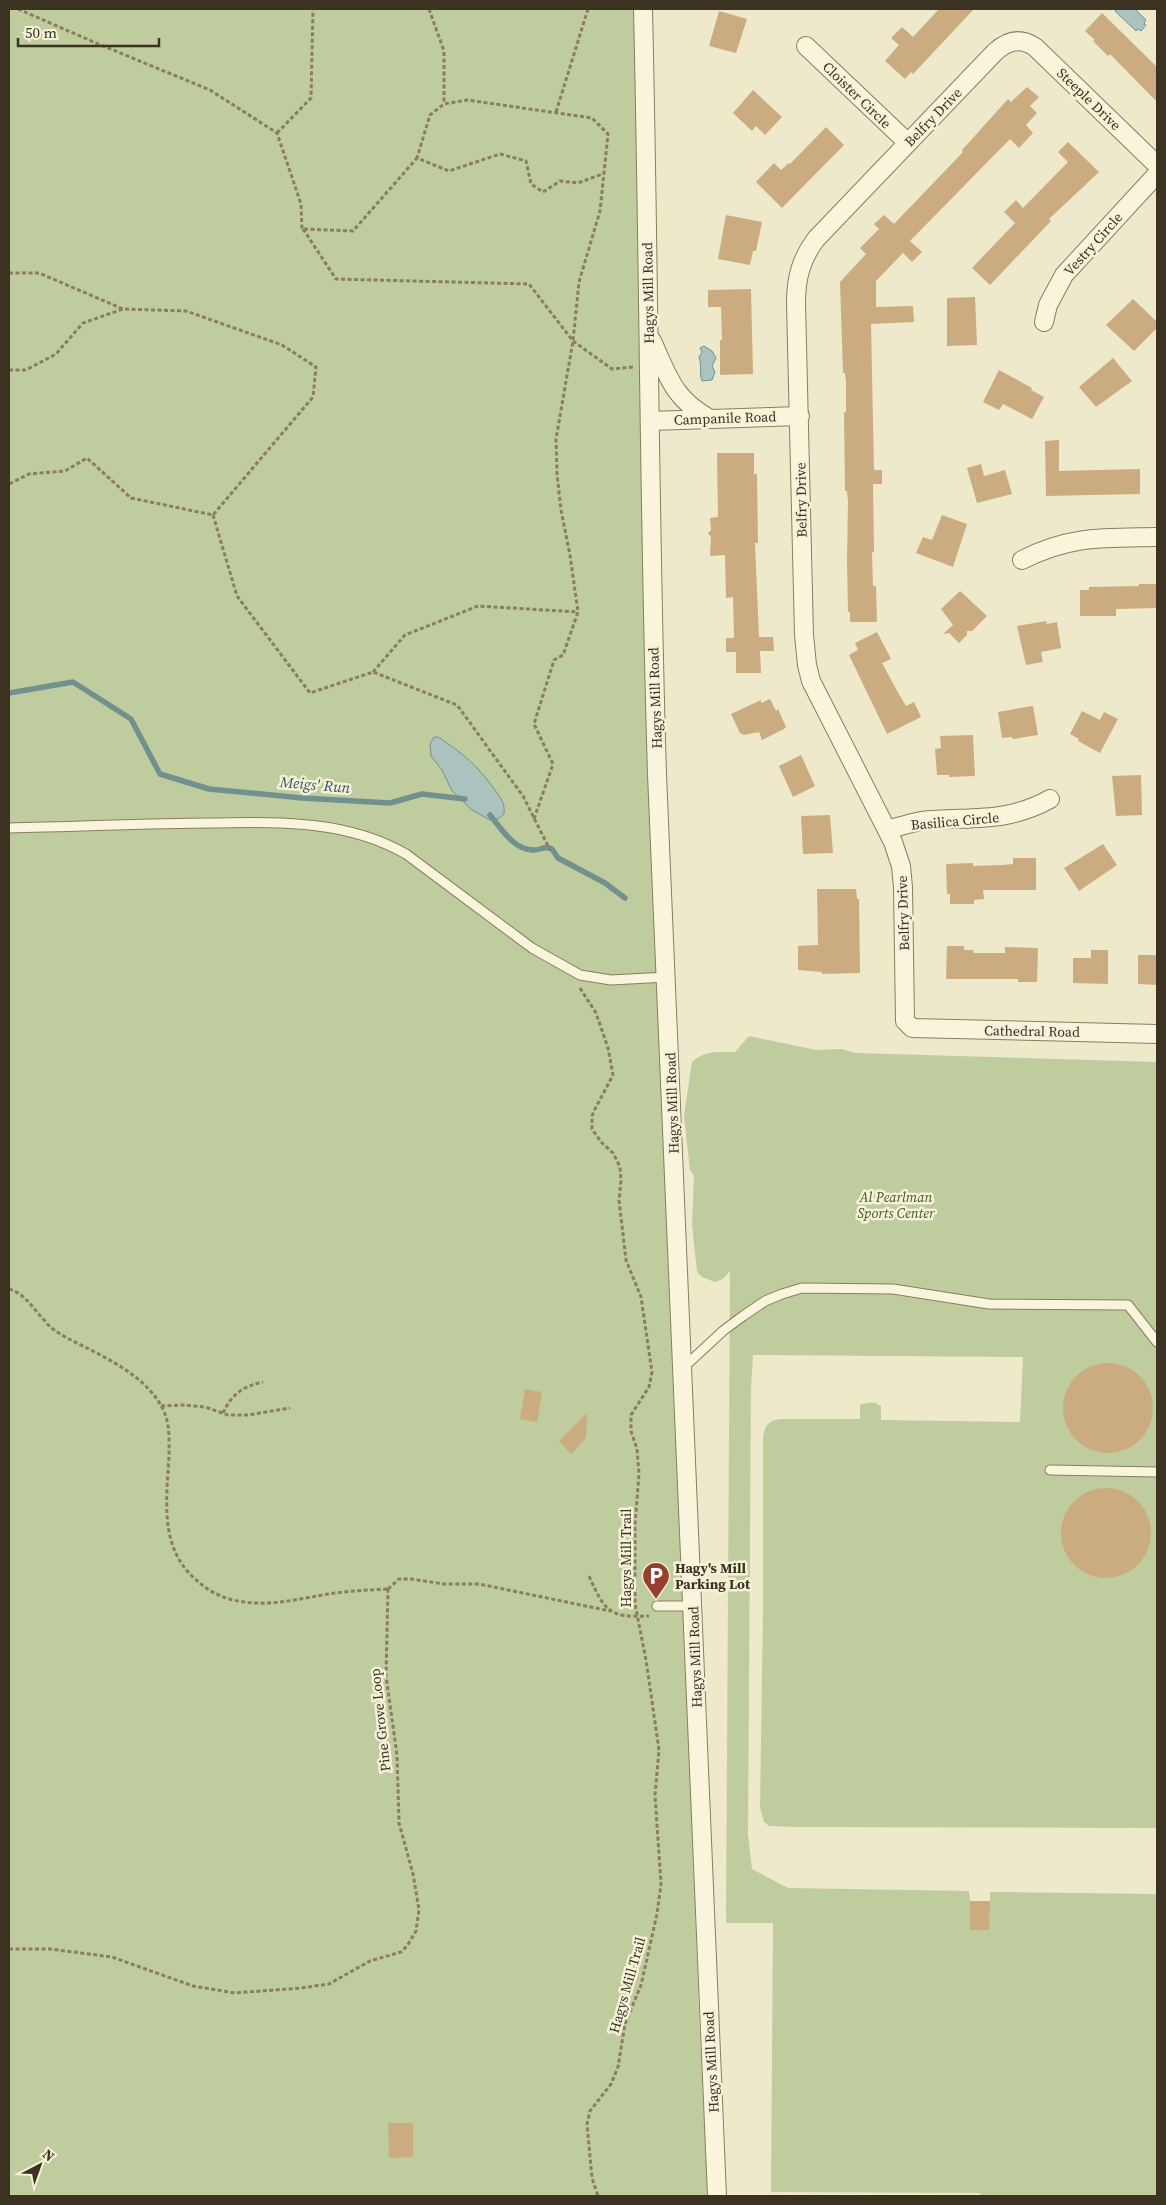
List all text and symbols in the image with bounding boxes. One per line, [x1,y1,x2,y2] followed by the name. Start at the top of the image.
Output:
[18,15,159,47] scale bar
[25,22,57,43] text: 50 m
[818,57,896,133] street label: Cloister Circle
[1053,63,1125,135] street label: Steeple Drive
[900,83,966,151] street label: Belfry Drive
[1059,208,1127,280] street label: Vestry Circle
[637,242,659,344] street label: Hagys Mill Road
[673,406,777,430] street label: Campanile Road
[790,462,812,538] street label: Belfry Drive
[643,647,667,749] street label: Hagys Mill Road
[278,771,352,798] water label: Meigs' Run
[910,807,1000,835] street label: Basilica Circle
[892,875,914,951] street label: Belfry Drive
[984,1020,1080,1042] street label: Cathedral Road
[660,1052,684,1154] street label: Hagys Mill Road
[857,1187,935,1223] park label: Al Pearlman Sports Center
[616,1509,636,1607] street label: Hagys Mill Trail
[675,1558,751,1594] place label: Hagy's Mill Parking Lot
[641,1561,671,1600] parking icon: Hagy's Mill Parking Lot
[683,1606,707,1708] street label: Hagys Mill Road
[365,1668,395,1772] street label: Pine Grove Loop
[604,1935,650,2035] street label: Hagys Mill Trail
[698,2011,724,2113] street label: Hagys Mill Road
[15,2140,65,2190] north arrow
[38,2144,59,2166] text: N

